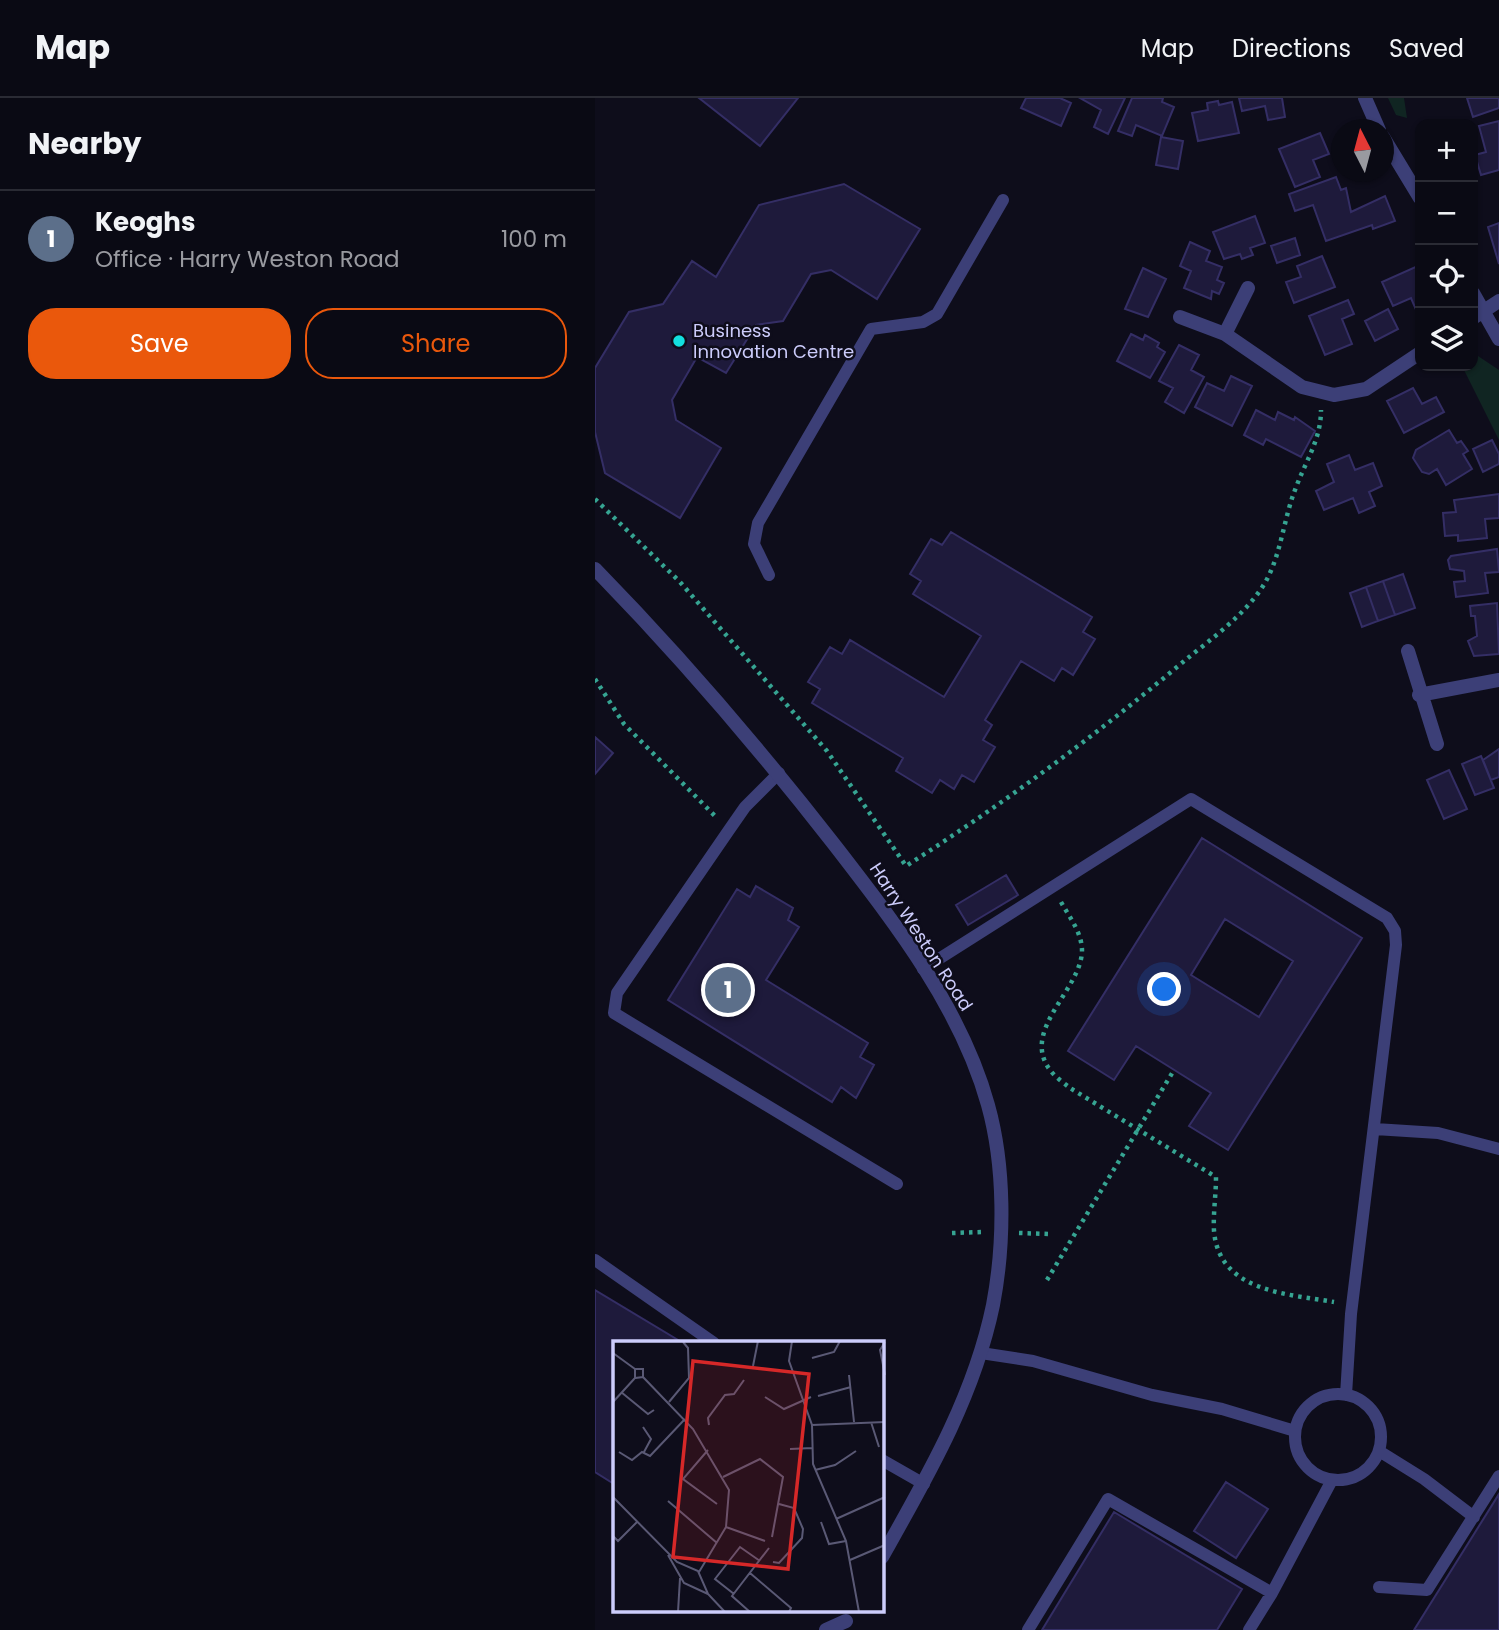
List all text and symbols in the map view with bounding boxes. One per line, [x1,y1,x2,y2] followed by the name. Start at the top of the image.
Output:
[35,24,110,71] text: Map
[1141,32,1194,65] text: Map
[1232,32,1351,65] text: Directions
[1389,32,1464,65] text: Saved
[1331,119,1394,182] north arrow
[1415,119,1478,371] map controls
[1415,119,1478,182] button: +
[28,122,142,165] text: Nearby
[1415,182,1478,245] button: −
[95,204,195,240] text: Keoghs
[47,223,55,255] text: 1
[501,223,567,255] text: 100 m
[95,243,399,275] text: Office · Harry Weston Road
[1415,245,1478,308] button: locate
[28,308,291,379] button: Save
[305,308,567,379] button: Share
[1415,308,1478,371] button: layers
[693,318,854,364] place label: Business Innovation Centre
[671,333,687,349] marker: Business Innovation Centre
[864,858,979,1016] street label: Harry Weston Road
[705,964,751,1016] pin: 1
[1147,972,1181,1006] your location
[613,1341,884,1612] inset map

